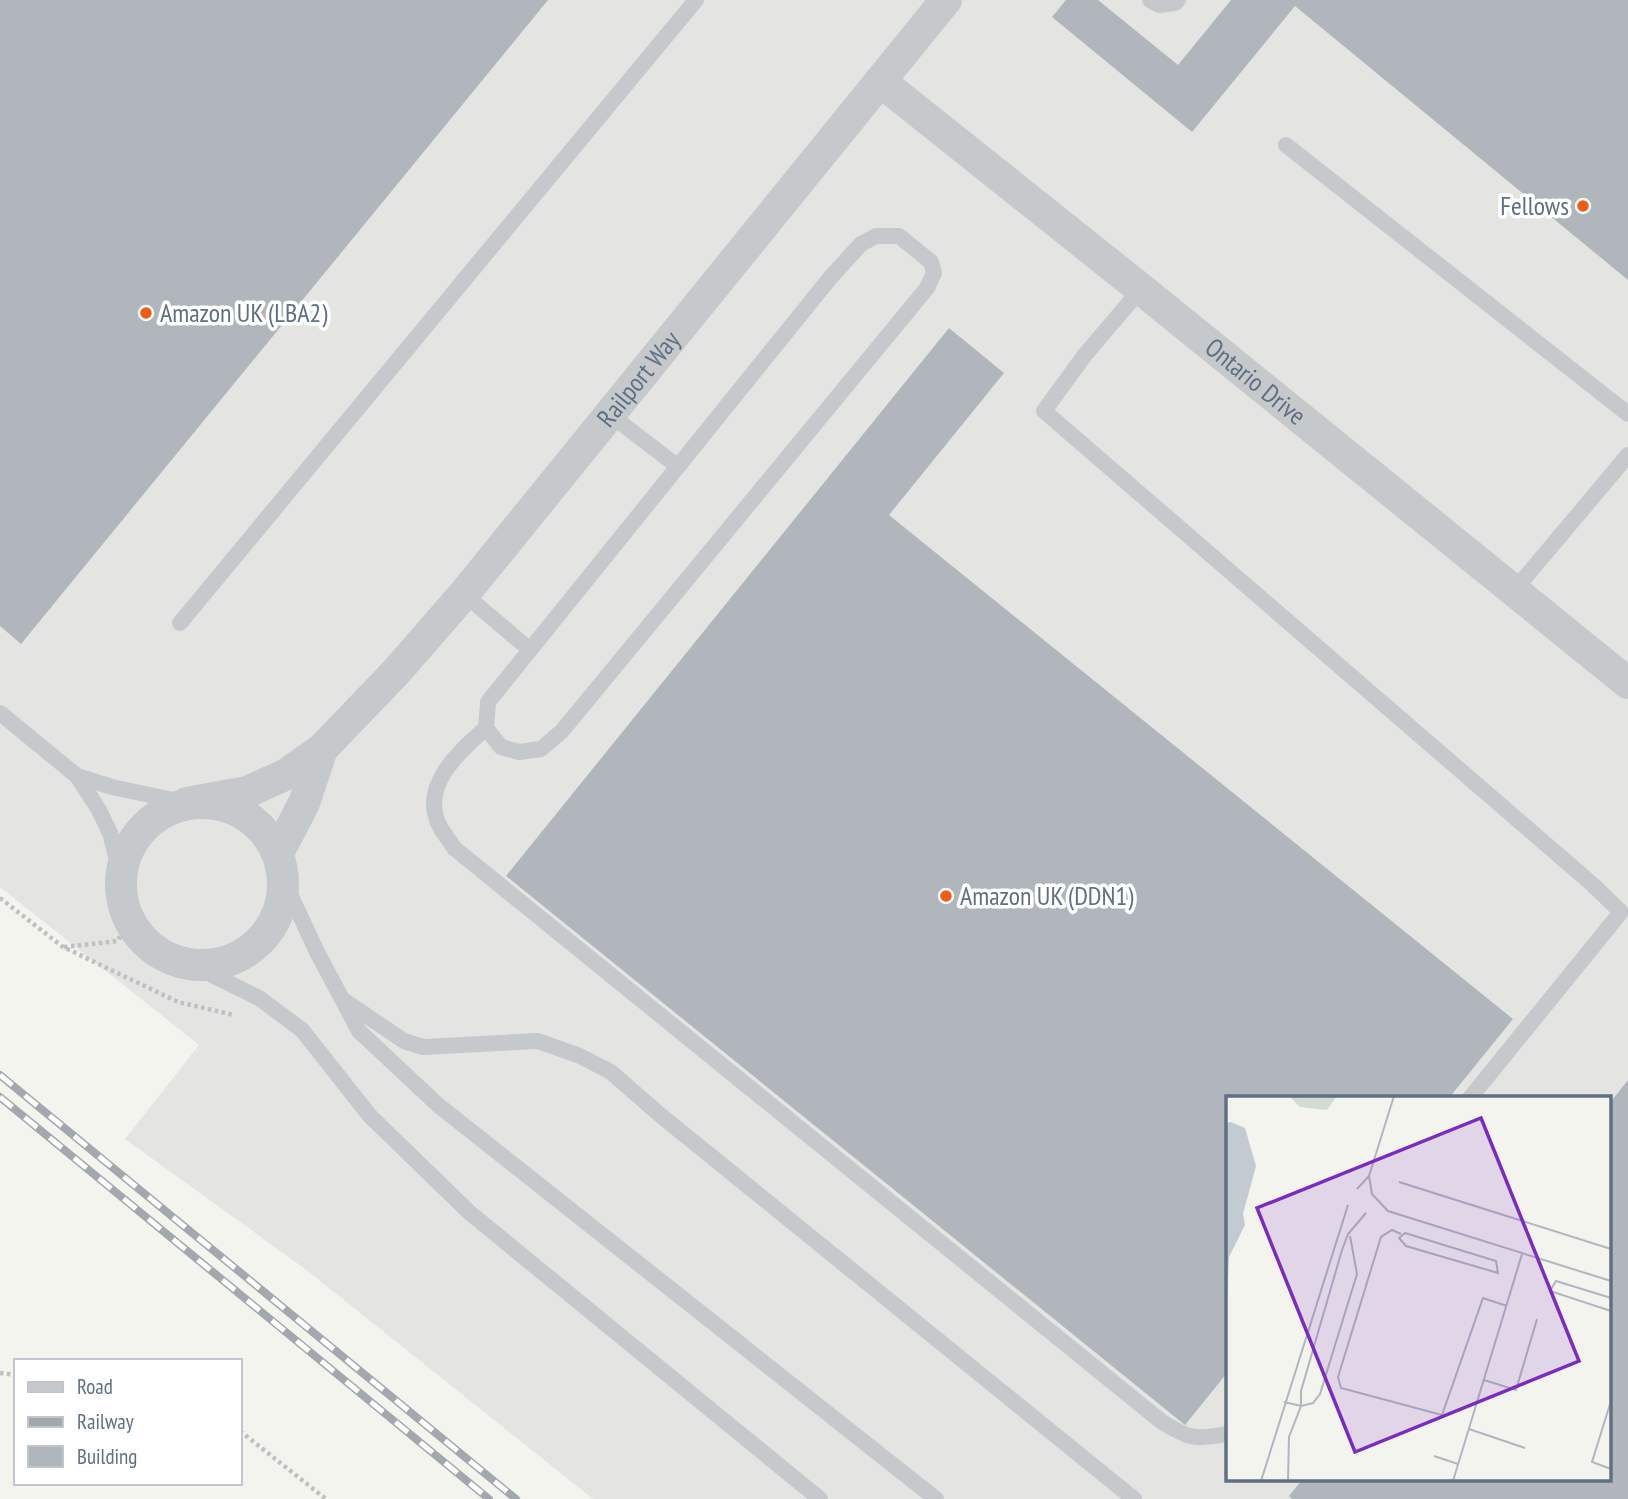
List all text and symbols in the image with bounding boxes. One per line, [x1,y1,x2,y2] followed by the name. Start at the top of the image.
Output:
[1500,189,1569,222] place label: Fellows
[1575,198,1591,214] marker: Fellows
[160,296,327,329] place label: Amazon UK (LBA2)
[138,305,154,321] marker: Amazon UK (LBA2)
[589,324,687,433] street label: Railport Way
[1199,331,1313,432] street label: Ontario Drive
[960,879,1133,912] place label: Amazon UK (DDN1)
[938,888,954,904] marker: Amazon UK (DDN1)
[1226,1096,1610,1482] inset map
[14,1359,242,1485] legend
[77,1373,113,1400] text: Road
[77,1408,134,1435] text: Railway
[77,1443,137,1470] text: Building

